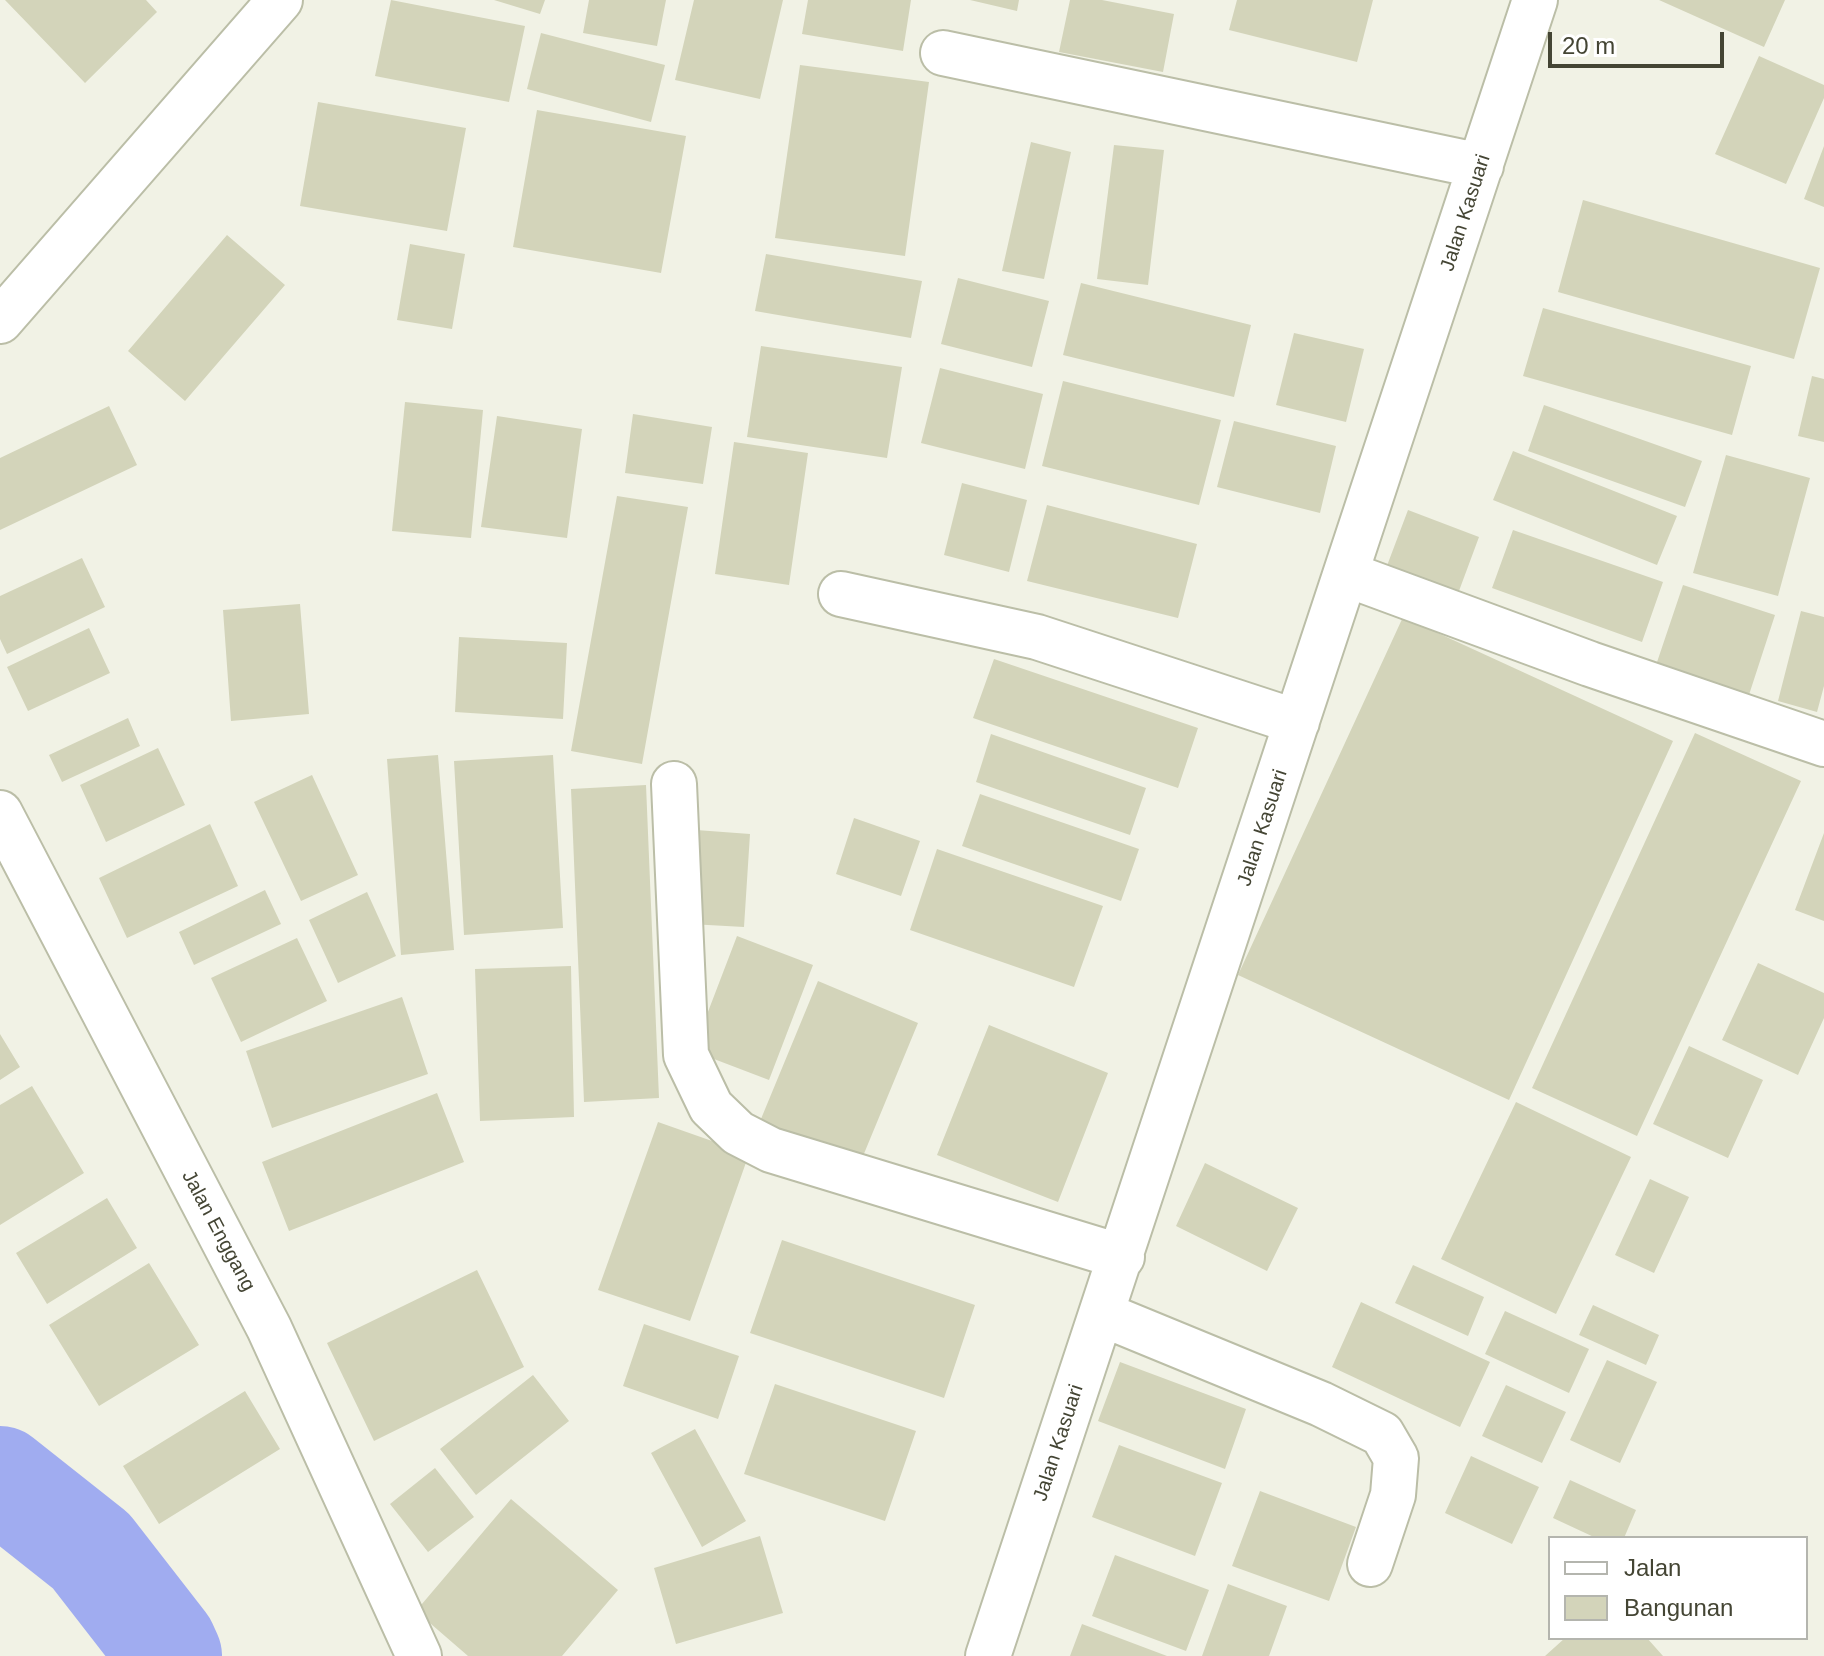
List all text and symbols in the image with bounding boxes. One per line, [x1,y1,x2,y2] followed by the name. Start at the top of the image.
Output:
[1552,16,1728,66] scale bar
[1562,32,1615,59] text: 20 m
[1436,152,1496,274] street label: Jalan Kasuari
[1233,767,1293,889] street label: Jalan Kasuari
[176,1166,260,1296] street label: Jalan Enggang
[1029,1382,1089,1504] street label: Jalan Kasuari
[1548,1536,1808,1640] legend
[1624,1554,1681,1581] text: Jalan
[1624,1594,1733,1621] text: Bangunan

